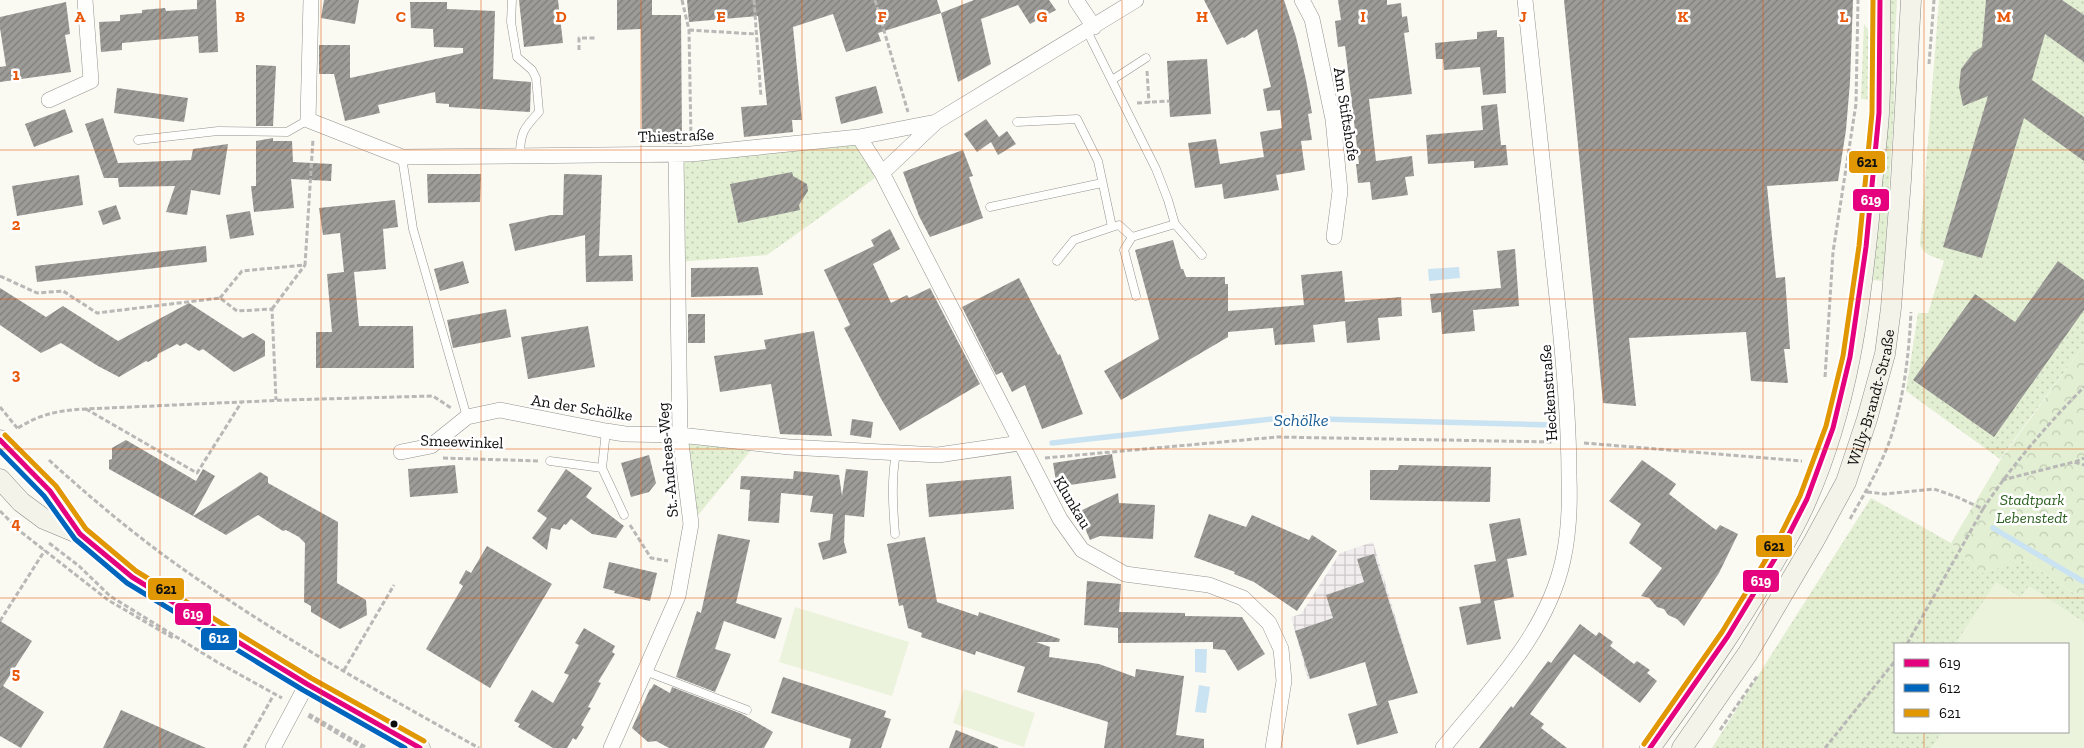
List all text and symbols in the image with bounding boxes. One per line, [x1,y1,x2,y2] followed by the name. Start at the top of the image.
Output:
[75,7,86,26] text: A
[235,7,245,26] text: B
[396,7,406,26] text: C
[555,7,567,26] text: D
[716,7,726,26] text: E
[877,7,887,26] text: F
[1037,7,1048,26] text: G
[1196,7,1208,26] text: H
[1360,7,1366,26] text: I
[1519,7,1527,26] text: J
[1678,7,1689,26] text: K
[1840,7,1849,26] text: L
[1997,7,2011,26] text: M
[13,65,20,84] text: 1
[1330,66,1363,162] street label: Am Stiftshofe
[638,125,714,146] street label: Thiestraße
[1848,150,1886,174] line badge: 621
[1857,154,1878,171] text: 621
[1852,188,1890,212] line badge: 619
[1861,192,1882,209] text: 619
[12,215,21,234] text: 2
[1843,328,1898,468] street label: Willy-Brandt-Straße
[1536,344,1561,442] street label: Heckenstraße
[12,365,21,384] text: 3
[530,390,634,425] street label: An der Schölke
[653,401,682,518] street label: St.-Andreas-Weg
[1273,409,1329,431] water label: Schölke
[420,431,504,452] street label: Smeewinkel
[1050,473,1096,532] street label: Klunkau
[1996,490,2068,527] park label: Stadtpark Lebenstedt
[11,514,21,533] text: 4
[1755,534,1793,558] line badge: 621
[1764,538,1785,555] text: 621
[1742,569,1780,593] line badge: 619
[1751,573,1772,590] text: 619
[147,577,185,601] line badge: 621
[156,581,177,598] text: 621
[174,602,212,626] line badge: 619
[183,606,204,623] text: 619
[200,627,238,651] line badge: 612
[209,630,230,647] text: 612
[1894,643,2069,733] legend
[1939,654,1961,672] text: 619
[12,664,20,683] text: 5
[1939,679,1961,697] text: 612
[1939,704,1961,722] text: 621
[389,719,399,729] unlabelled marker

